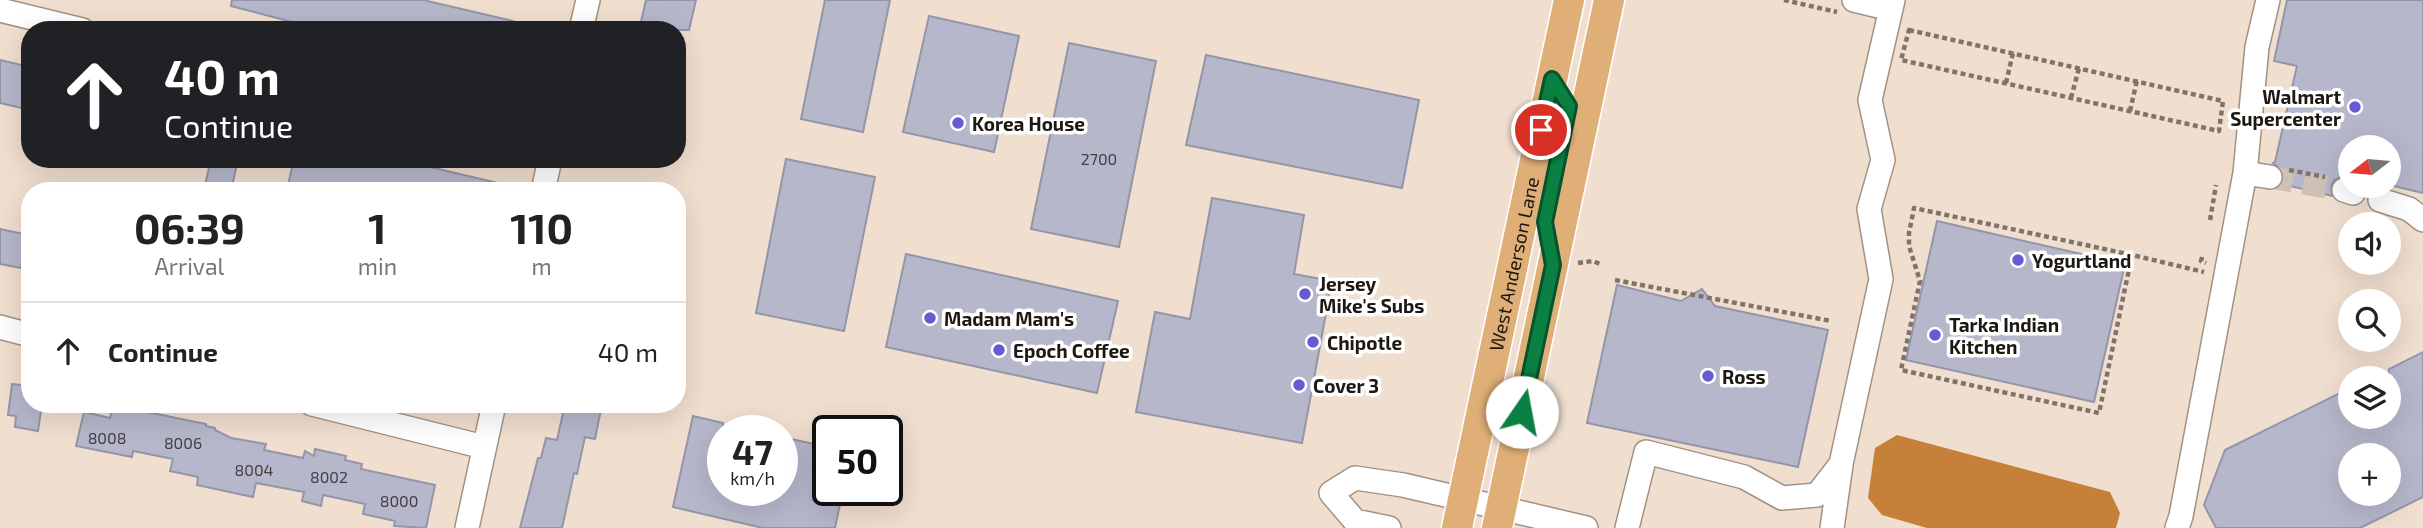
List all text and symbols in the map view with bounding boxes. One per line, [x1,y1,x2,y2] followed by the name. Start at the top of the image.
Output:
[164,46,280,105] text: 40 m
[49,49,140,140] icon: ahead
[2230,85,2341,130] place label: Walmart Supercenter
[2347,99,2363,115] marker: Walmart Supercenter
[1511,100,1571,160] pin
[164,106,293,144] text: Continue
[1522,111,1560,149] icon: arrive
[972,112,1085,135] place label: Korea House
[950,115,966,131] marker: Korea House
[2338,135,2401,198] north arrow
[2338,135,2401,506] map controls
[1081,149,1117,168] house number: 2700
[1483,175,1543,353] street label: West Anderson Lane
[134,202,245,252] text: 06:39
[368,202,387,252] text: 1
[510,202,573,252] text: 110
[2338,212,2401,275] button: sound
[2032,249,2131,272] place label: Yogurtland
[154,252,224,280] text: Arrival
[358,252,397,280] text: min
[531,252,552,280] text: m
[2010,252,2026,268] marker: Yogurtland
[1319,272,1424,317] place label: Jersey Mike's Subs
[1297,286,1313,302] marker: Jersey Mike's Subs
[2338,289,2401,352] button: search
[944,307,1074,330] place label: Madam Mam's
[922,310,938,326] marker: Madam Mam's
[1949,313,2059,358] place label: Tarka Indian Kitchen
[1927,327,1943,343] marker: Tarka Indian Kitchen
[1327,331,1402,354] place label: Chipotle
[49,332,87,370] icon: ahead
[1305,334,1321,350] marker: Chipotle
[108,336,218,367] text: Continue
[598,336,658,367] text: 40 m
[1013,339,1130,362] place label: Epoch Coffee
[991,342,1007,358] marker: Epoch Coffee
[1722,365,1766,388] place label: Ross
[2338,366,2401,429] button: layers
[1700,368,1716,384] marker: Ross
[1313,374,1379,397] place label: Cover 3
[1485,375,1559,449] position arrow
[1291,377,1307,393] marker: Cover 3
[812,415,903,506] speed limit sign: 50
[88,428,126,447] house number: 8008
[732,430,773,472] text: 47
[164,433,202,452] house number: 8006
[2338,443,2401,506] button: +
[235,460,274,479] house number: 8004
[310,467,348,486] house number: 8002
[730,467,775,489] text: km/h
[380,491,418,510] house number: 8000

